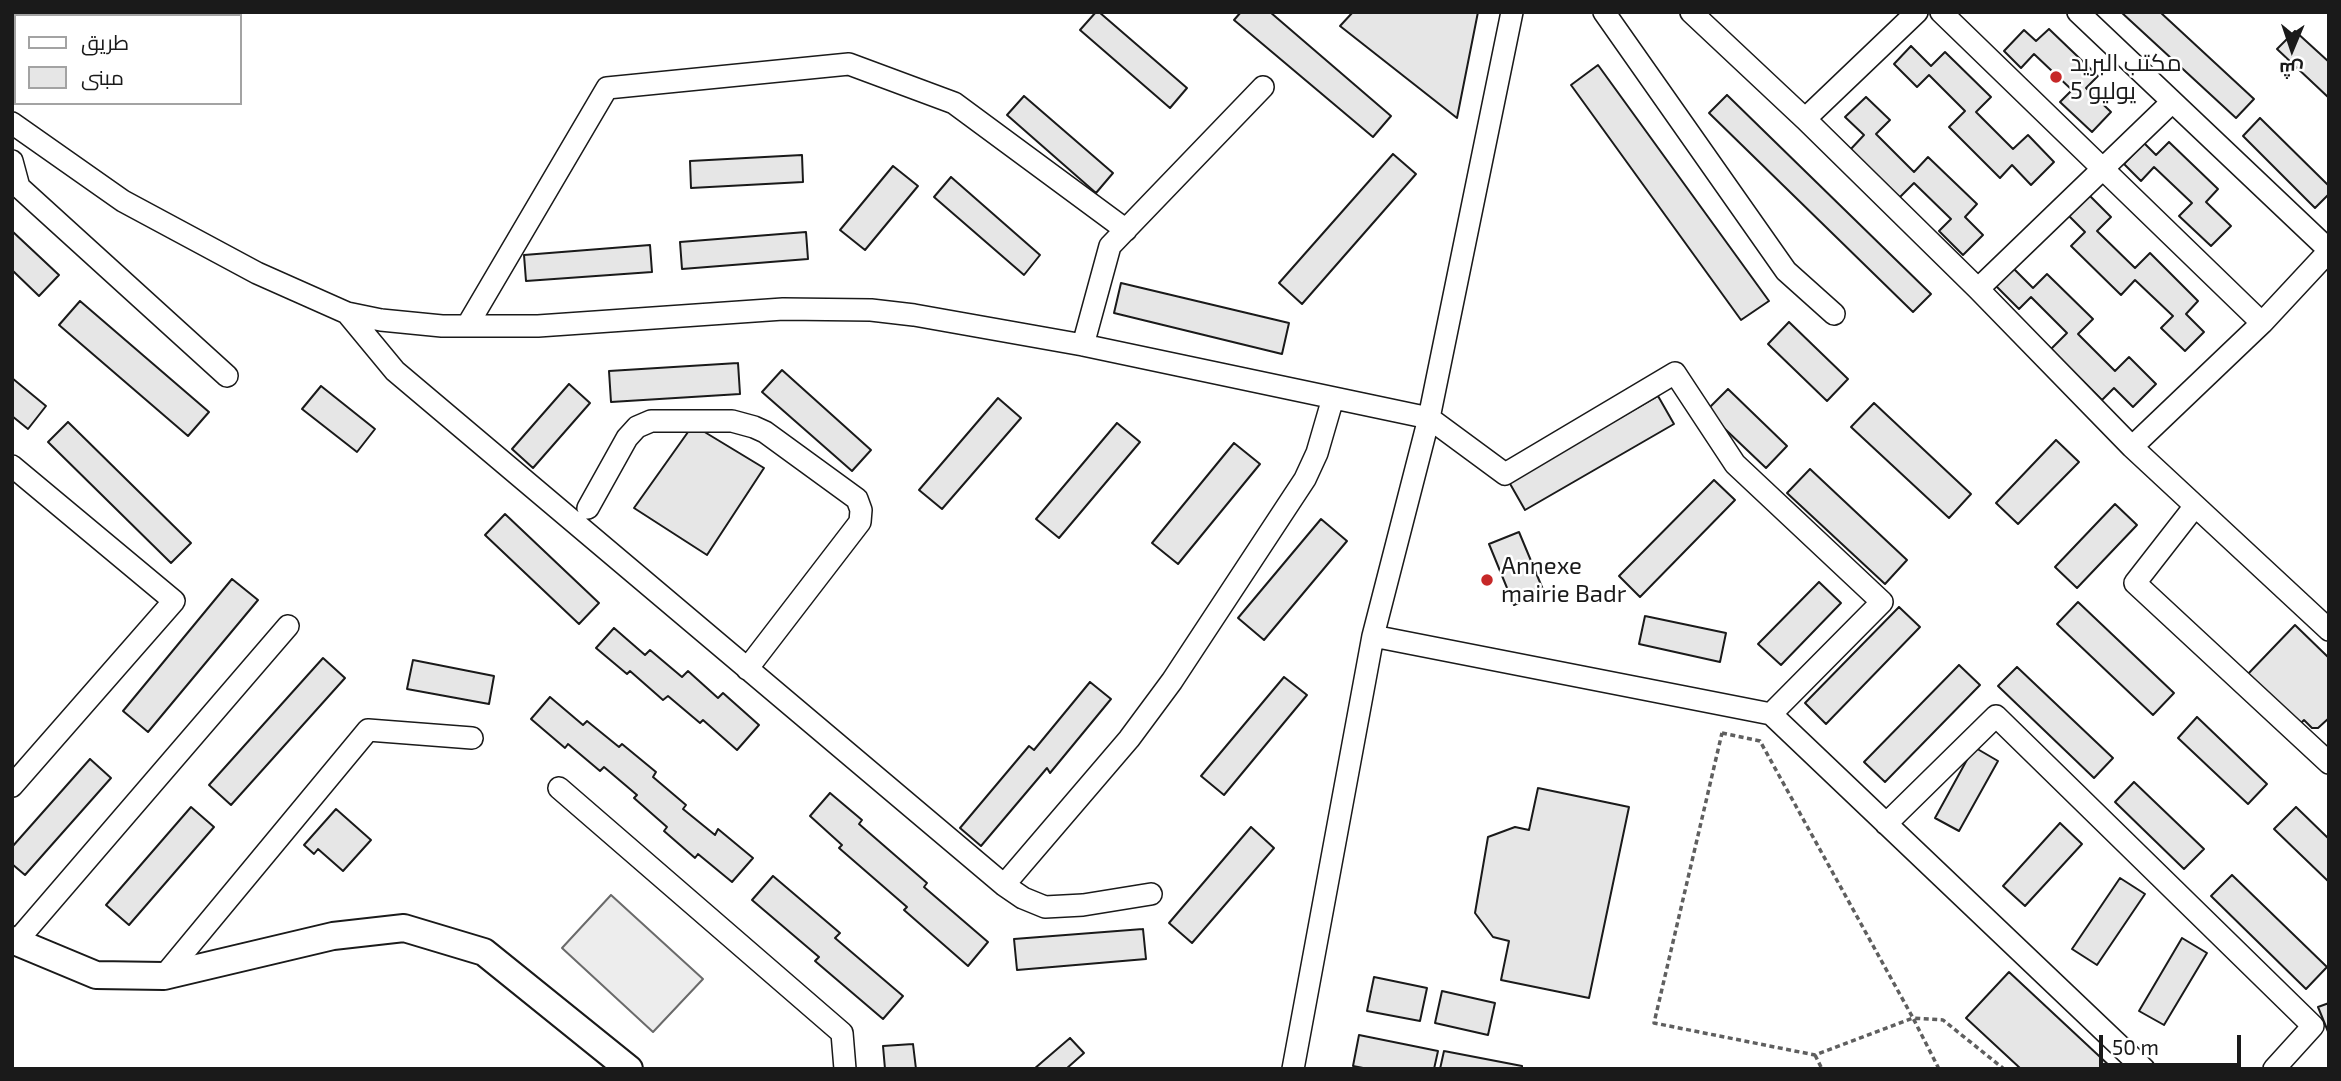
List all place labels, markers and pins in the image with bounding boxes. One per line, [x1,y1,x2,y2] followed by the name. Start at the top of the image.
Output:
[2070,49,2182,105] place label: مكتب البريد 5 يوليو
[2048,69,2064,85] marker: مكتب البريد 5 يوليو
[1501,552,1626,608] place label: Annexe mairie Badr
[1479,572,1495,588] marker: Annexe mairie Badr

